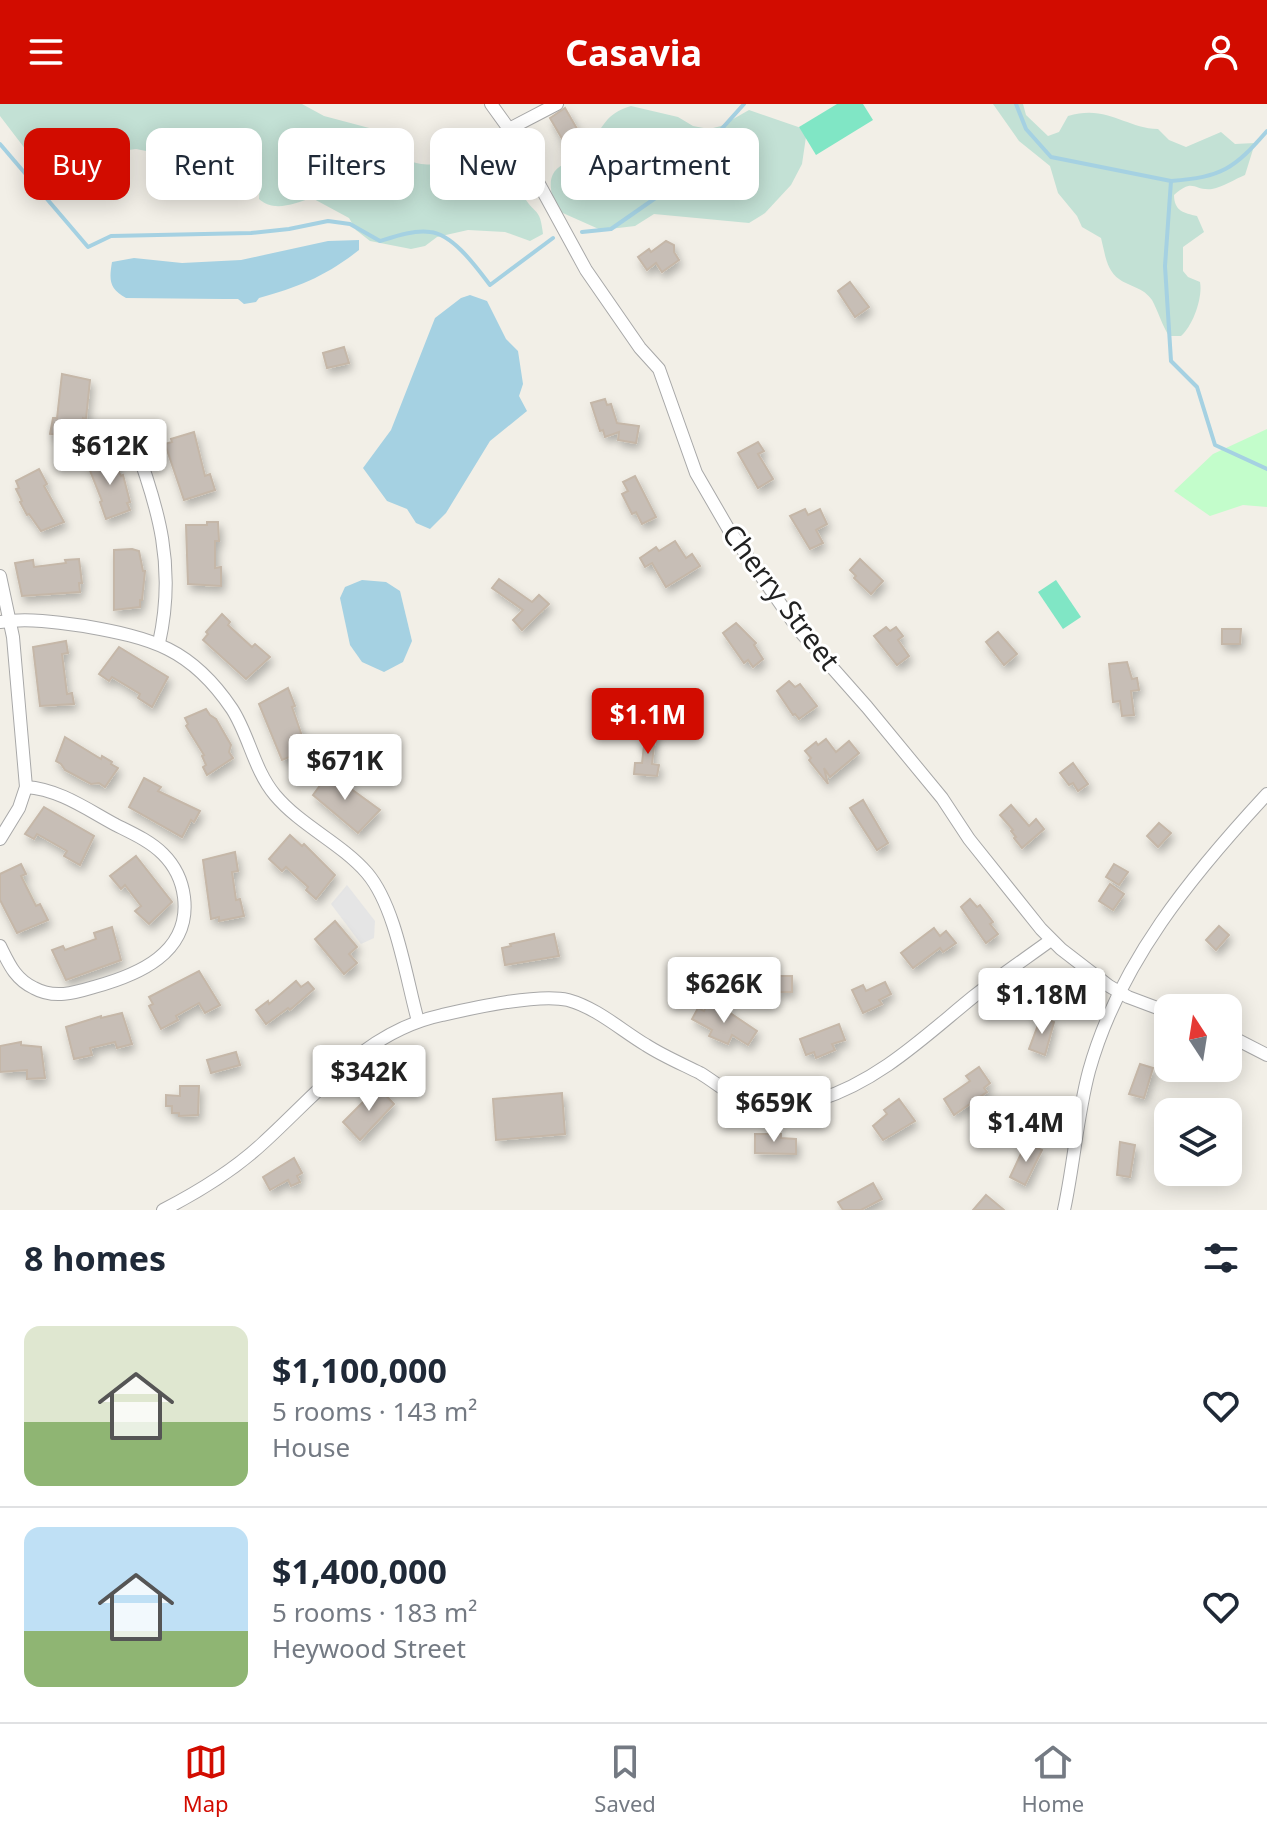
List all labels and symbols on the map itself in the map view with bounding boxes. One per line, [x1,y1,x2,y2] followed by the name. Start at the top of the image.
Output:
[54,419,166,487] pin: $612K
[714,516,849,677] street label: Cherry Street
[592,688,704,756] pin: $1.1M
[289,734,401,802] pin: $671K
[668,957,780,1025] pin: $626K
[977,968,1107,1036] pin: $1.18M
[1154,994,1242,1082] north arrow
[313,1045,425,1113] pin: $342K
[718,1076,830,1144] pin: $659K
[970,1096,1082,1164] pin: $1.4M

